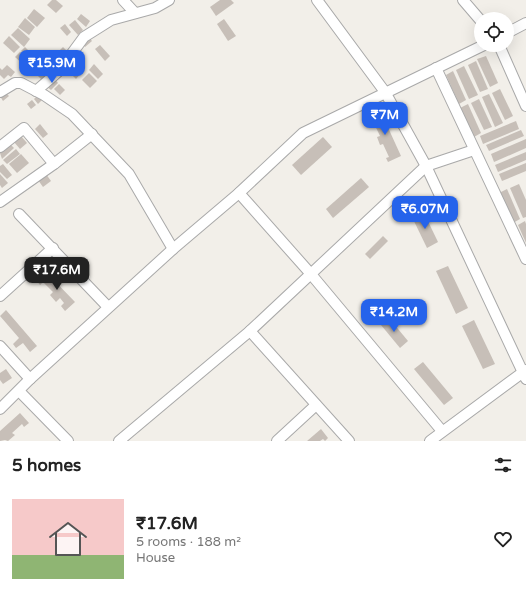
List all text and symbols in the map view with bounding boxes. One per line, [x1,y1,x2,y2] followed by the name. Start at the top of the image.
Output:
[474,12,514,52] map controls
[474,12,514,52] button: locate
[19,50,85,84] pin: ₹15.9M
[28,55,76,71] text: ₹15.9M
[366,102,404,136] pin: ₹7M
[371,107,399,123] text: ₹7M
[392,196,458,230] pin: ₹6.07M
[401,201,449,217] text: ₹6.07M
[24,257,90,291] pin: ₹17.6M
[33,262,81,278] text: ₹17.6M
[361,299,427,333] pin: ₹14.2M
[370,304,418,320] text: ₹14.2M
[492,454,514,476] icon: filters
[12,455,81,476] text: 5 homes
[136,513,198,534] text: ₹17.6M
[44,515,92,563] icon: home
[492,528,514,550] icon: heart
[136,534,241,550] text: 5 rooms · 188 m²
[136,550,175,566] text: House

